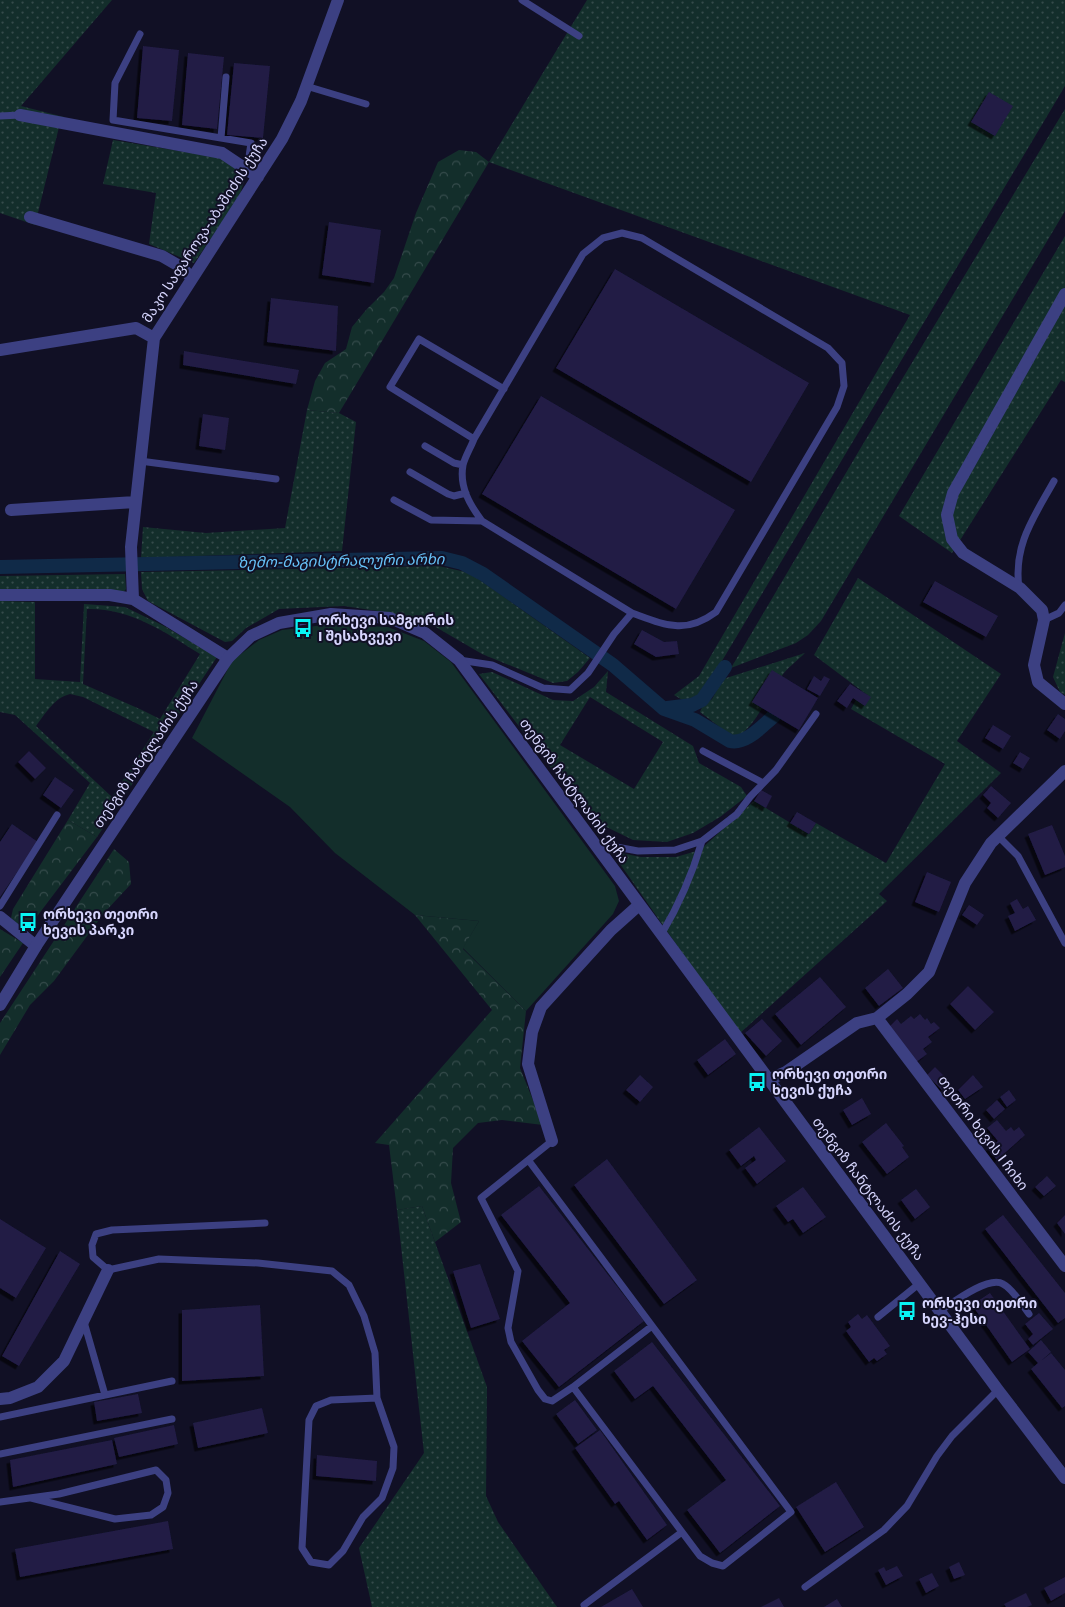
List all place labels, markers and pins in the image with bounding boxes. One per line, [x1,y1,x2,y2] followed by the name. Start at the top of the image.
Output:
[318,612,454,645] place label: ორხევი სამგორის I შესახვევი
[292,617,314,639] bus stop icon: ორხევი სამგორის I შესახვევი
[43,906,158,939] place label: ორხევი თეთრი ხევის პარკი
[17,911,39,933] bus stop icon: ორხევი თეთრი ხევის პარკი
[772,1066,887,1099] place label: ორხევი თეთრი ხევის ქუჩა
[746,1071,768,1093] bus stop icon: ორხევი თეთრი ხევის ქუჩა
[922,1295,1037,1328] place label: ორხევი თეთრი ხევ-ჰესი
[896,1300,918,1322] bus stop icon: ორხევი თეთრი ხევ-ჰესი

